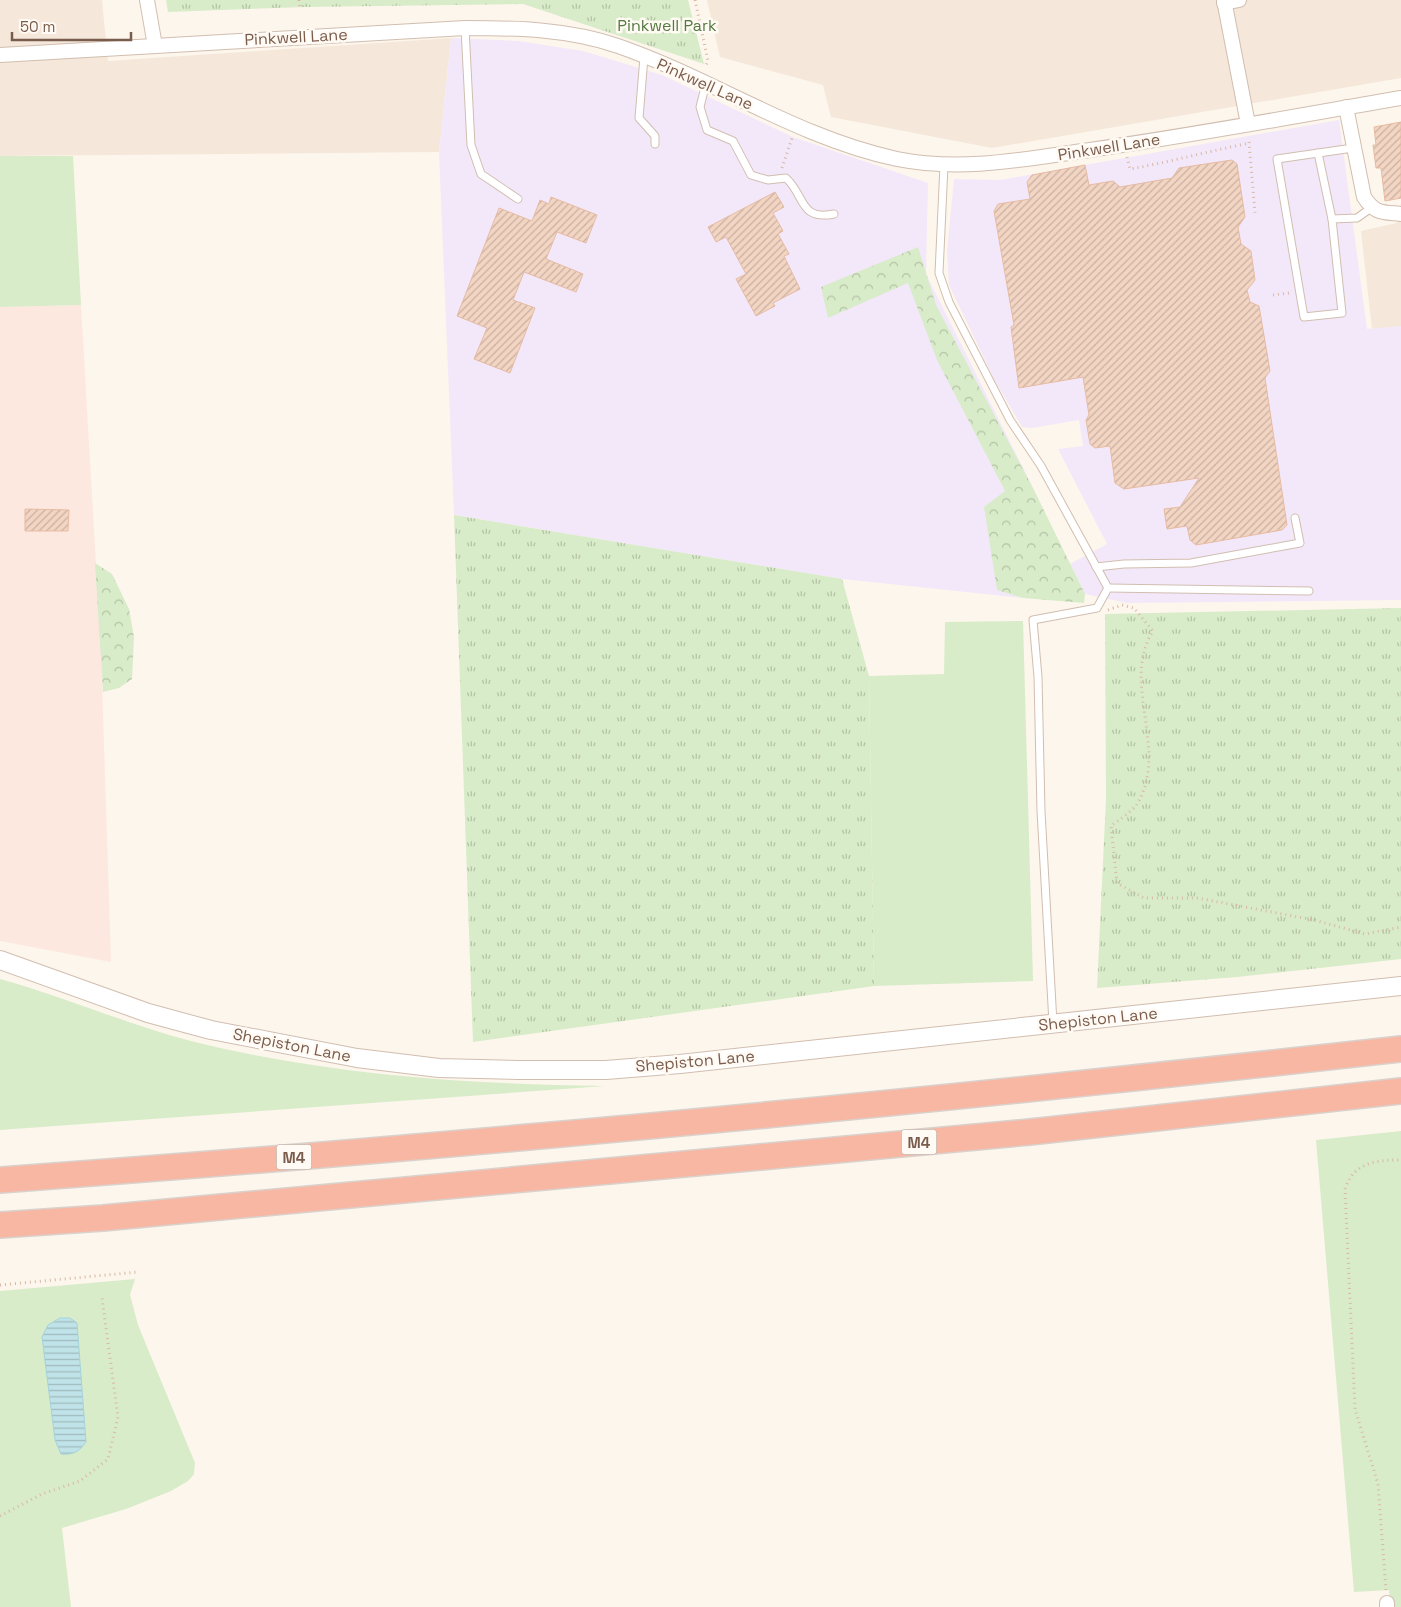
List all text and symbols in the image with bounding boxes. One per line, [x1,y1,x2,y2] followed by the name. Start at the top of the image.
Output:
[12,10,131,42] scale bar
[617,15,717,36] park label: Pinkwell Park
[20,17,55,36] text: 50 m
[244,24,348,50] street label: Pinkwell Lane
[654,53,756,115] street label: Pinkwell Lane
[1056,129,1162,165] street label: Pinkwell Lane
[1037,1002,1159,1036] street label: Shepiston Lane
[231,1023,353,1067] street label: Shepiston Lane
[634,1045,756,1077] street label: Shepiston Lane
[902,1130,936,1154] road number: M4
[276,1144,312,1170] road number: M4

